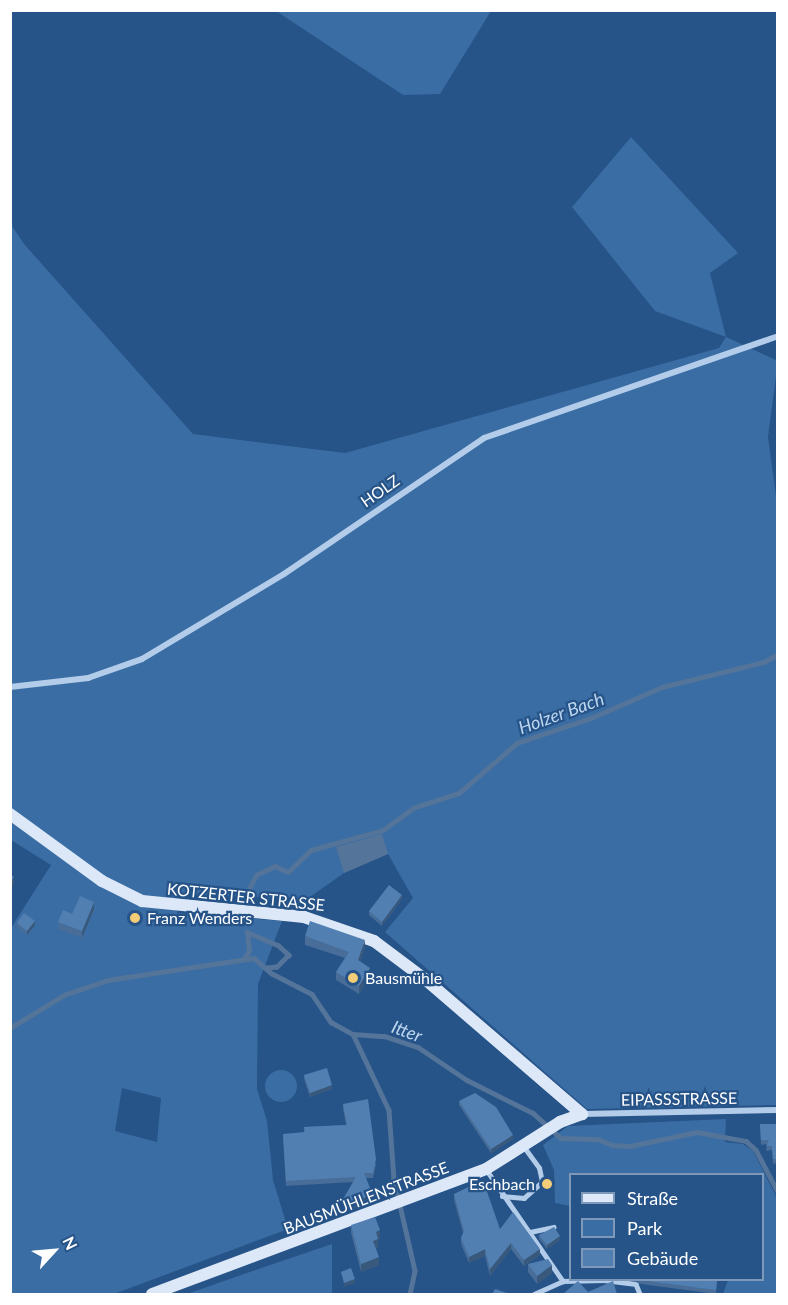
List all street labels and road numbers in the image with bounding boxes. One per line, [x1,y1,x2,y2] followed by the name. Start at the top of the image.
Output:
[357,471,403,511] street label: HOLZ
[166,879,326,915] street label: KOTZERTER STRASSE
[621,1088,737,1110] street label: EIPASSSTRASSE
[281,1158,451,1238] street label: BAUSMÜHLENSTRASSE

